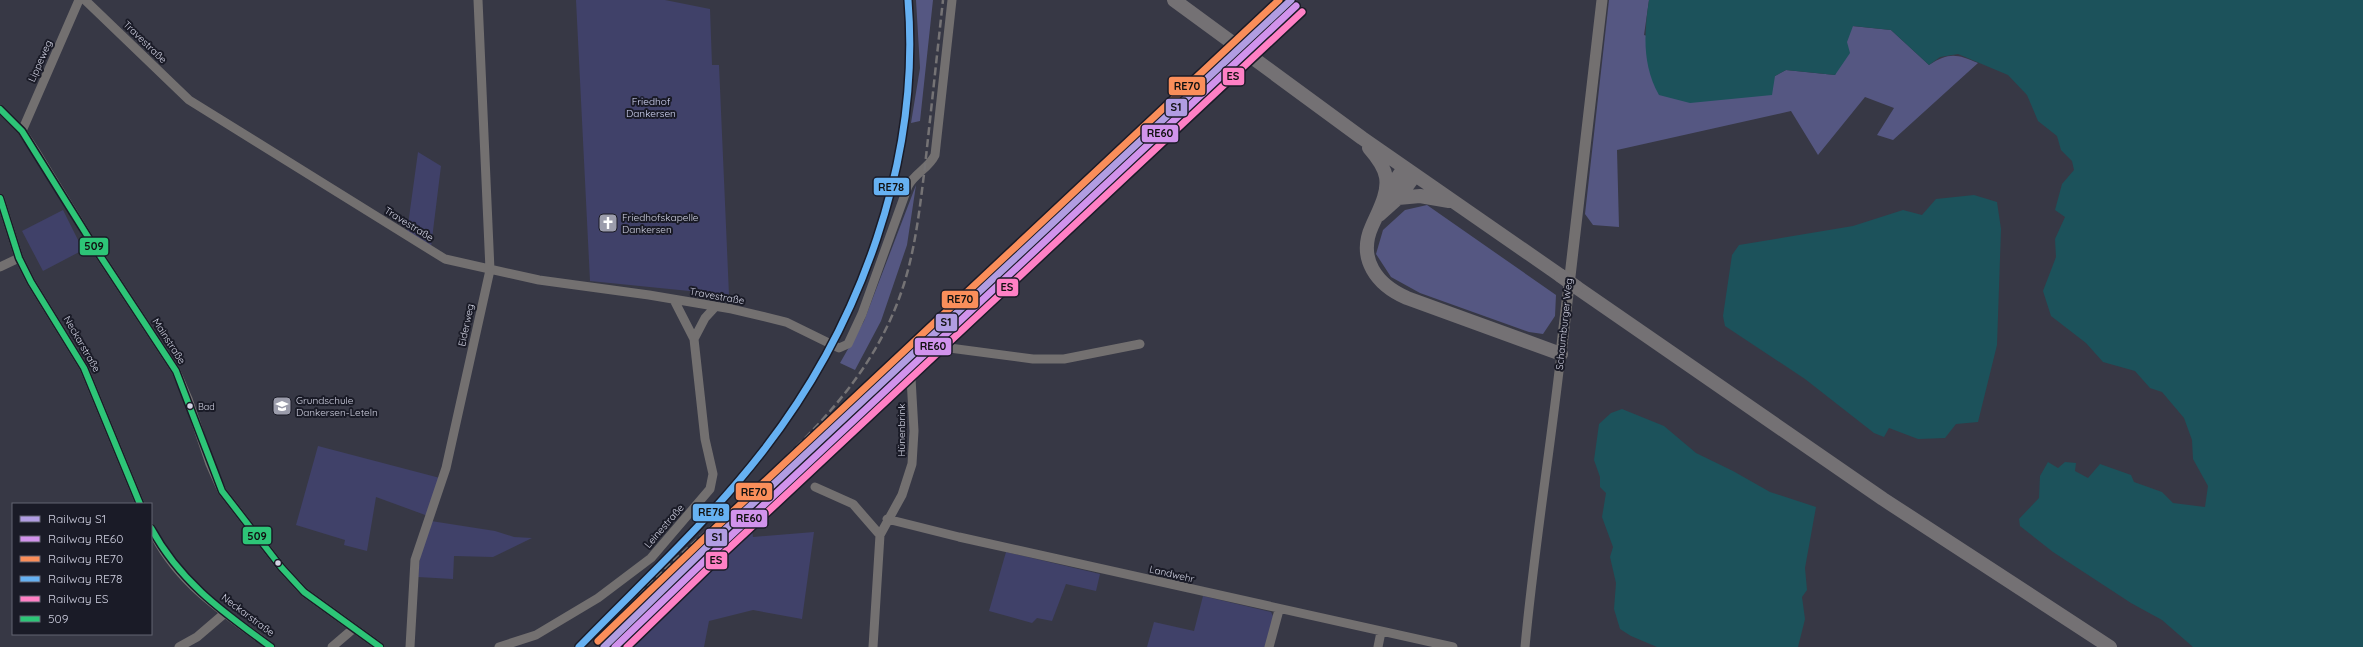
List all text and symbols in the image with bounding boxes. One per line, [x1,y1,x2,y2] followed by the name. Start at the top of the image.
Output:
[120,18,170,66] street label: Travestraße
[25,38,55,84] street label: Lippeweg
[1222,67,1245,86] line badge: ES
[1227,69,1240,83] text: ES
[1168,76,1206,96] line badge: RE70
[1174,79,1201,93] text: RE70
[626,95,676,120] park label: Friedhof Dankersen
[1165,98,1188,117] line badge: S1
[1171,100,1181,114] text: S1
[1141,124,1179,143] line badge: RE60
[1147,126,1174,140] text: RE60
[873,177,910,196] line badge: RE78
[878,180,904,194] text: RE78
[382,204,436,244] street label: Travestraße
[622,211,699,236] place label: Friedhofskapelle Dankersen
[597,212,619,234] church icon: Friedhofskapelle Dankersen
[79,237,109,256] line badge: 509
[84,239,104,253] text: 509
[1553,277,1575,371] street label: Schaumburger Weg
[996,278,1019,297] line badge: ES
[1001,280,1014,294] text: ES
[688,285,746,307] street label: Travestraße
[941,290,979,309] line badge: RE70
[947,292,974,306] text: RE70
[455,302,477,348] street label: Eiderweg
[935,313,958,332] line badge: S1
[61,314,104,375] street label: Neckarstraße
[941,315,951,329] text: S1
[149,316,189,367] street label: Mainstraße
[914,337,952,356] line badge: RE60
[920,339,947,353] text: RE60
[296,394,378,419] place label: Grundschule Dankersen-Leteln
[271,395,293,417] school or university icon: Grundschule Dankersen-Leteln
[185,401,195,411] marker: Bad
[198,401,215,412] place label: Bad
[895,403,908,457] street label: Hünenbrink
[735,482,773,501] line badge: RE70
[741,485,768,499] text: RE70
[641,501,687,551] street label: Leinestraße
[12,503,152,635] legend
[692,503,730,522] line badge: RE78
[698,505,724,519] text: RE78
[730,509,768,528] line badge: RE60
[48,511,106,526] text: Railway S1
[736,511,763,525] text: RE60
[242,526,272,545] line badge: 509
[705,528,728,547] line badge: S1
[247,529,267,543] text: 509
[712,530,722,544] text: S1
[48,531,123,546] text: Railway RE60
[48,551,123,566] text: Railway RE70
[705,551,728,570] line badge: ES
[710,553,723,567] text: ES
[273,558,283,568] unlabelled marker
[1148,563,1196,586] street label: Landwehr
[48,571,122,586] text: Railway RE78
[48,591,109,606] text: Railway ES
[219,591,277,639] street label: Neckarstraße
[48,611,69,626] text: 509

